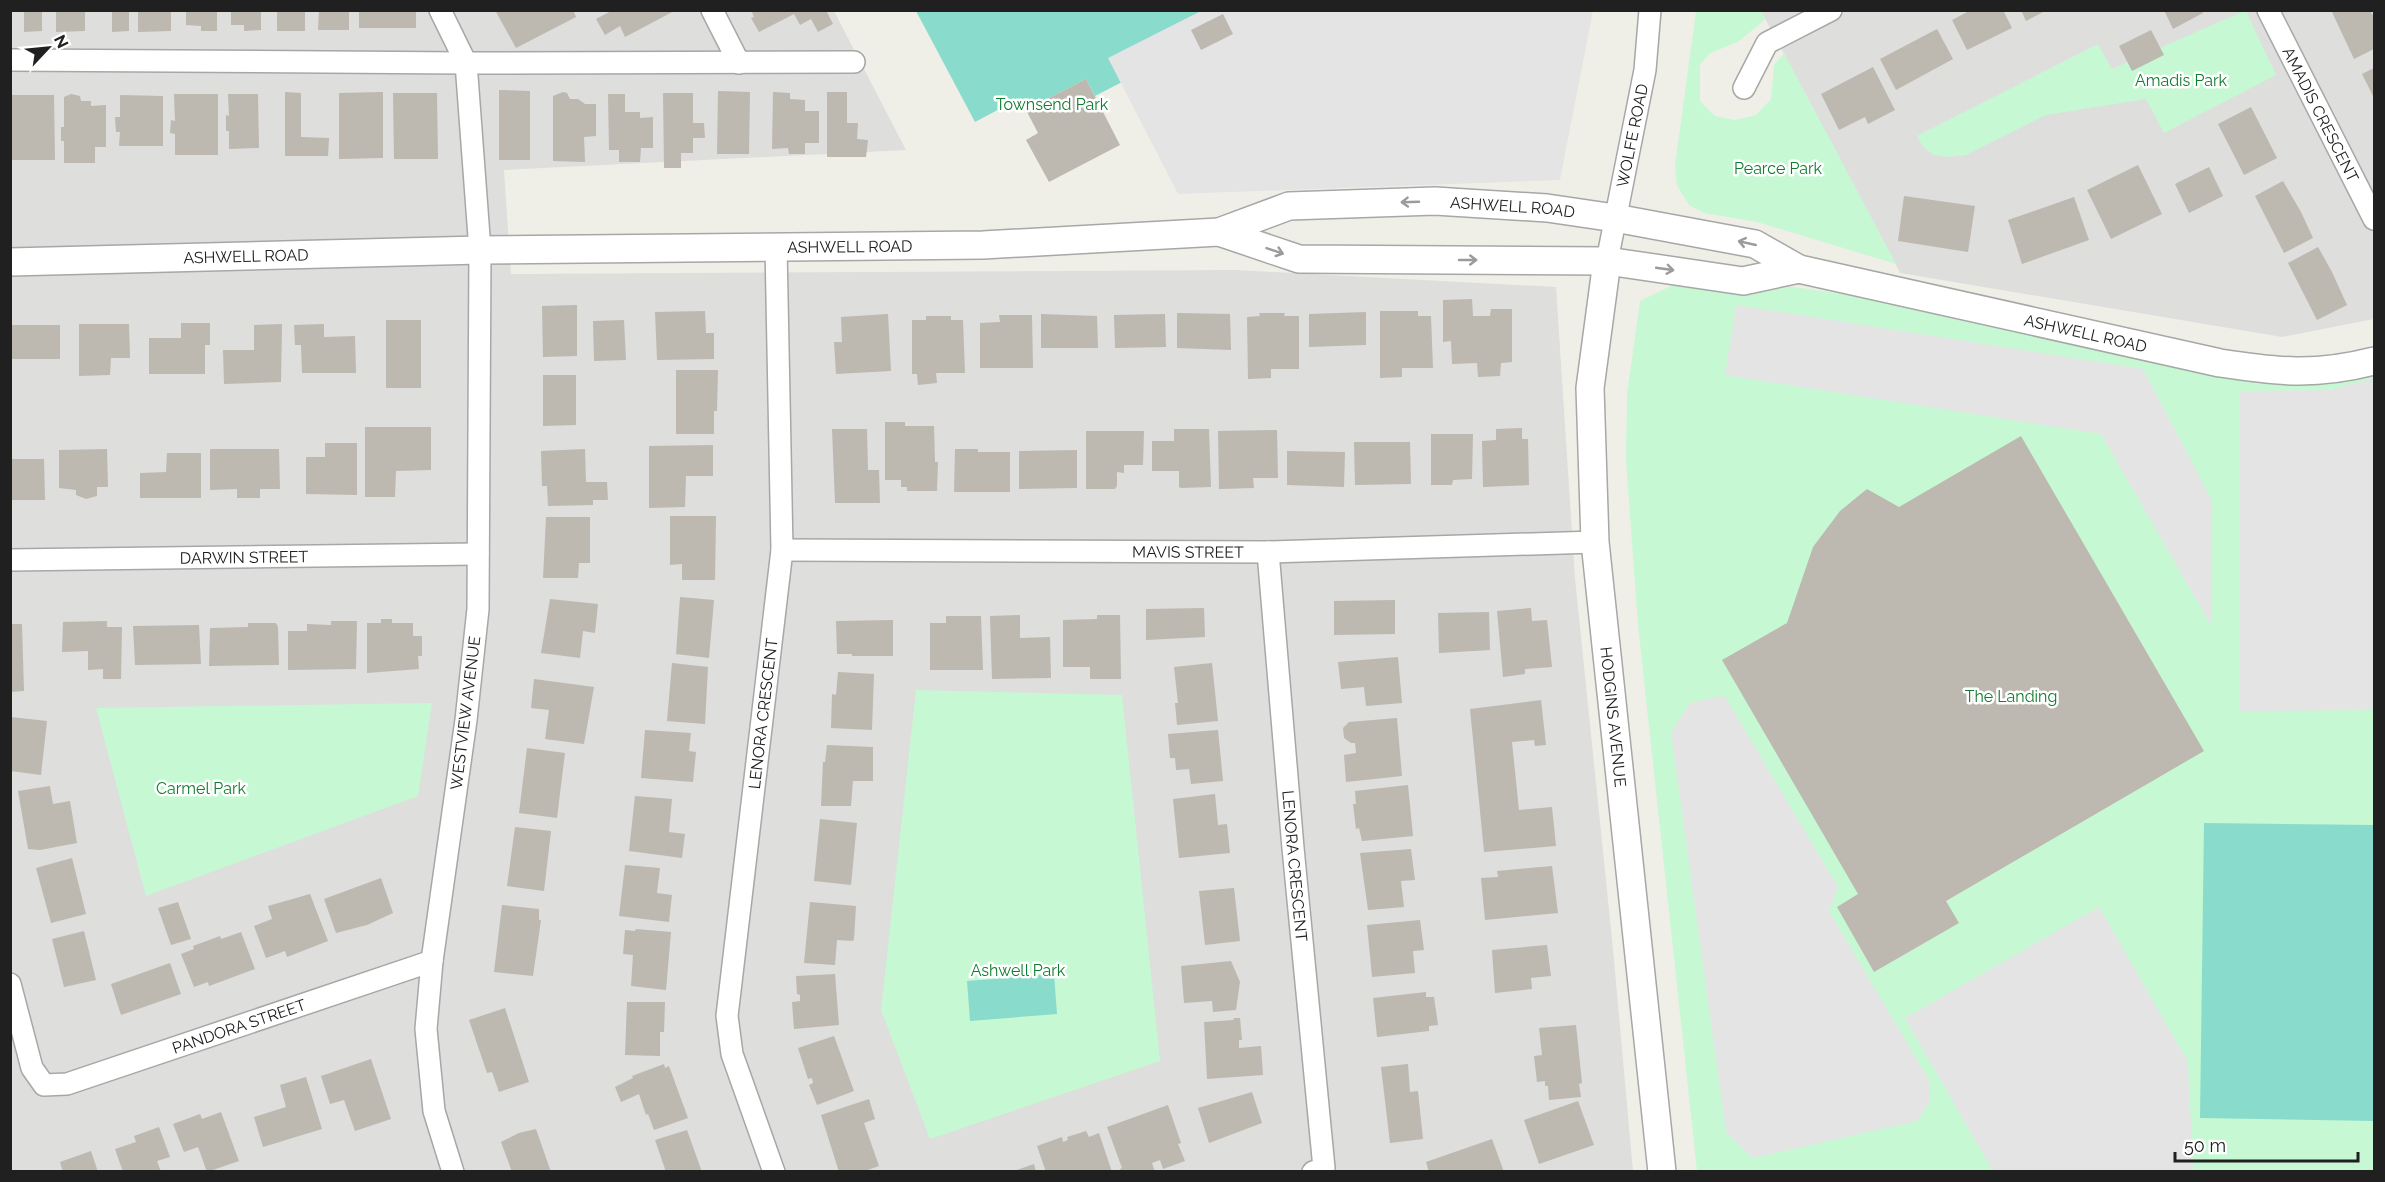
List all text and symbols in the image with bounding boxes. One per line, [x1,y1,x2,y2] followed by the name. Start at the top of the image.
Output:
[18,18,78,78] north arrow
[50,32,72,51] text: N
[2278,44,2363,185] street label: AMADIS CRESCENT
[2135,71,2228,90] park label: Amadis Park
[1613,82,1652,189] street label: WOLFE ROAD
[996,95,1109,114] park label: Townsend Park
[1734,159,1823,178] park label: Pearce Park
[1449,193,1576,222] street label: ASHWELL ROAD
[1400,196,1420,207] one-way arrow
[787,237,913,257] street label: ASHWELL ROAD
[1738,237,1757,249] one-way arrow
[183,245,309,268] street label: ASHWELL ROAD
[1265,247,1284,258] one-way arrow
[1458,254,1478,266] one-way arrow
[1654,264,1674,275] one-way arrow
[2022,311,2149,356] street label: ASHWELL ROAD
[1132,542,1244,562] street label: MAVIS STREET
[180,547,309,568] street label: DARWIN STREET
[447,635,484,791] street label: WESTVIEW AVENUE
[745,637,782,790] street label: LENORA CRESCENT
[1596,646,1630,788] street label: HODGINS AVENUE
[1965,687,2057,706] park label: The Landing
[156,779,247,798] park label: Carmel Park
[1278,789,1311,943] street label: LENORA CRESCENT
[971,961,1066,980] park label: Ashwell Park
[170,995,309,1058] street label: PANDORA STREET
[2175,1125,2358,1163] scale bar
[2184,1135,2226,1156] text: 50 m

